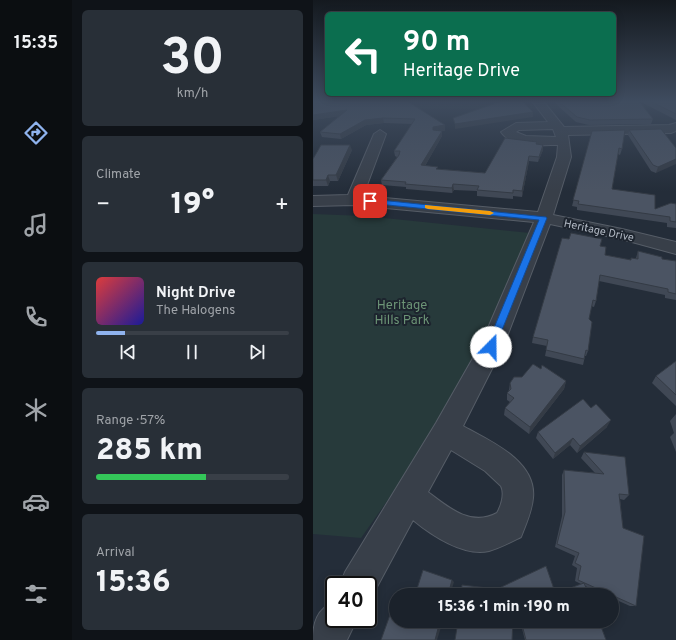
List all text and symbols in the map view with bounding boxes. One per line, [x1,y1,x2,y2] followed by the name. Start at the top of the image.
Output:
[403,25,470,61] text: 90 m
[160,27,225,93] text: 30
[337,28,389,80] icon: left
[14,32,58,55] text: 15:35
[403,60,520,83] text: Heritage Drive
[177,86,208,102] text: km/h
[22,119,50,147] icon: directions
[96,167,141,183] text: Climate
[353,184,387,218] pin
[171,187,214,224] text: 19°
[359,190,381,212] icon: arrive
[96,192,110,219] text: −
[275,192,289,219] text: +
[22,211,50,239] icon: music
[562,217,635,245] street label: Heritage Drive
[156,284,236,303] text: Night Drive
[374,298,430,329] park label: Heritage Hills Park
[22,303,50,331] icon: phone
[156,303,235,319] text: The Halogens
[470,326,512,368] position arrow
[117,341,139,363] icon: previous
[181,341,203,363] icon: pause
[246,341,268,363] icon: next
[22,396,50,424] icon: climate
[96,413,165,429] text: Range · 57%
[96,433,203,470] text: 285 km
[22,488,50,516] icon: car
[96,545,135,561] text: Arrival
[96,565,171,602] text: 15:36
[325,576,377,628] speed limit sign: 40
[22,580,50,608] icon: filters
[438,598,570,617] text: 15:36 · 1 min · 190 m

